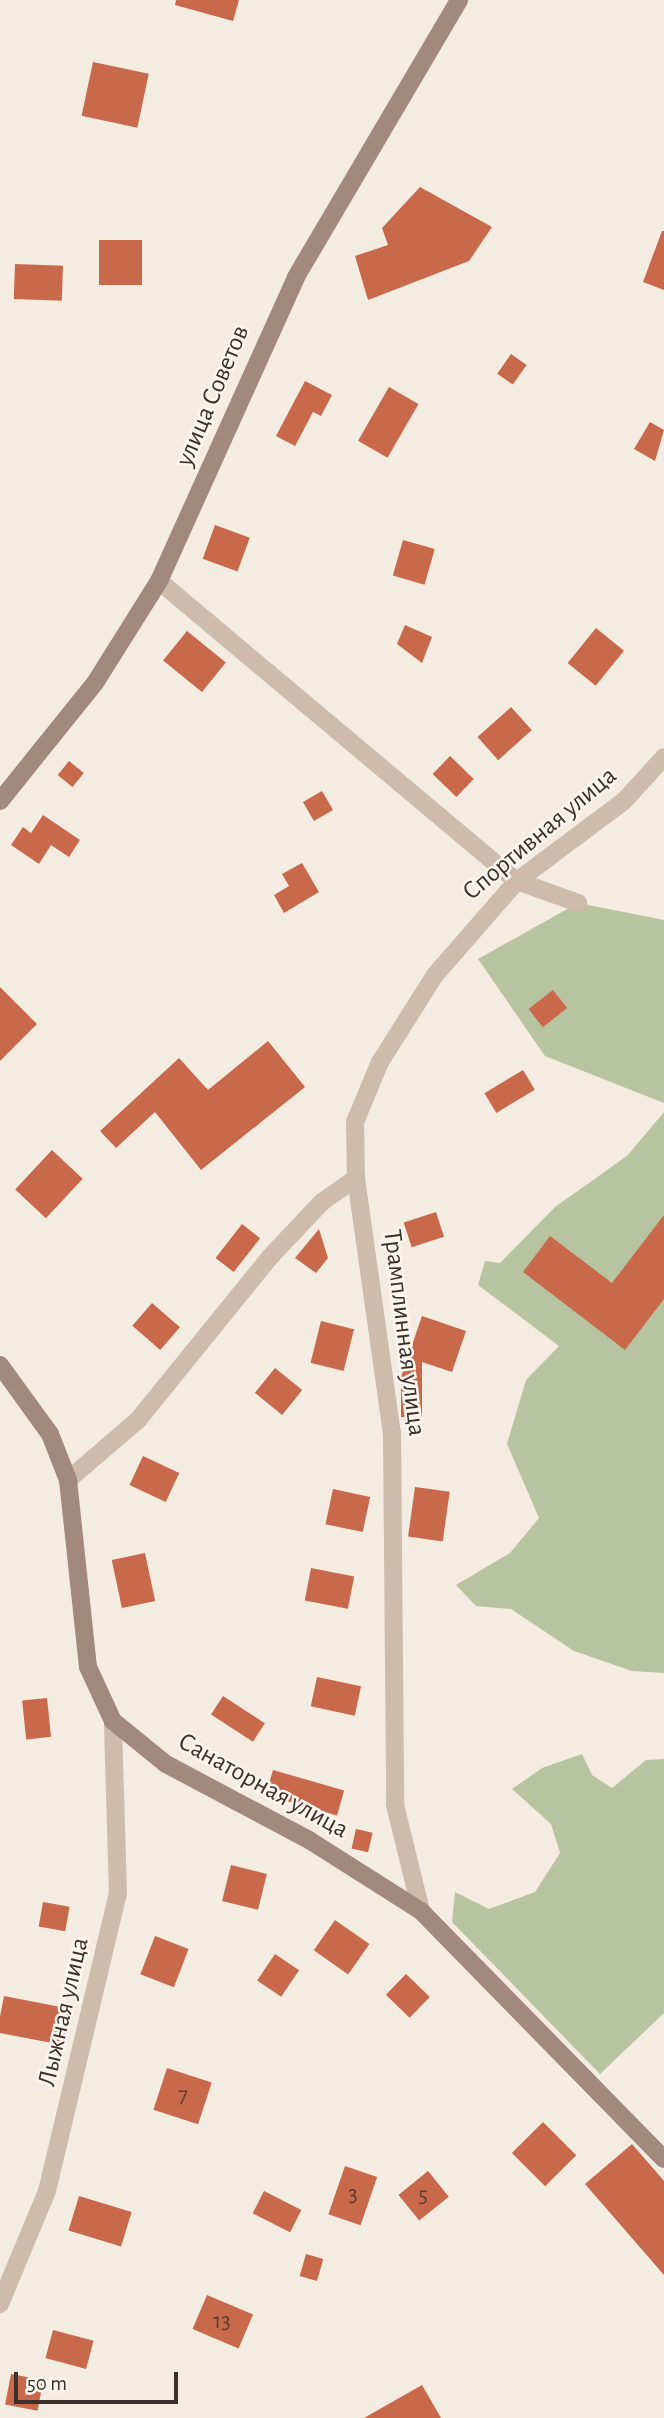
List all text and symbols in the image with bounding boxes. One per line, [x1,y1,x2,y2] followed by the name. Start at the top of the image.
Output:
[169,321,257,471] street label: улица Советов
[457,760,623,908] street label: Спортивная улица
[376,1228,432,1438] street label: Трамплинная улица
[172,1726,354,1846] street label: Санаторная улица
[32,1934,96,2090] street label: Лыжная улица
[178,2082,188,2110] house number: 7
[348,2181,358,2209] house number: 3
[418,2182,428,2210] house number: 5
[213,2308,231,2336] house number: 13
[18,2358,182,2402] scale bar
[27,2373,67,2394] text: 50 m

